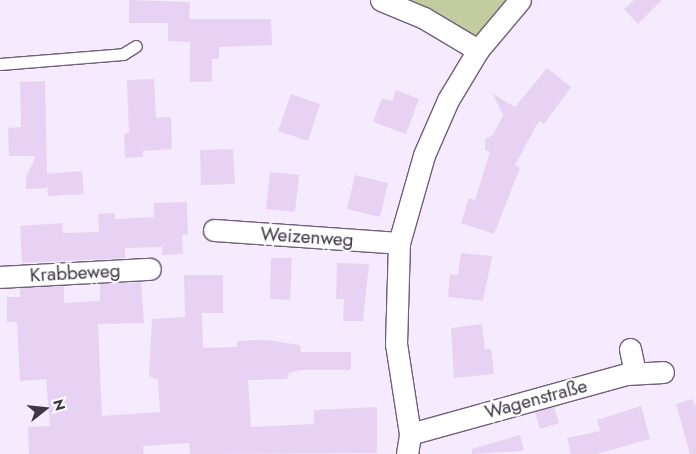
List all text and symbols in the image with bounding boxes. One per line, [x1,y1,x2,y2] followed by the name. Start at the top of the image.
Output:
[260,222,354,252] street label: Weizenweg
[29,259,121,287] street label: Krabbeweg
[482,374,590,424] street label: Wagenstraße
[20,384,70,434] north arrow
[48,397,71,413] text: N

